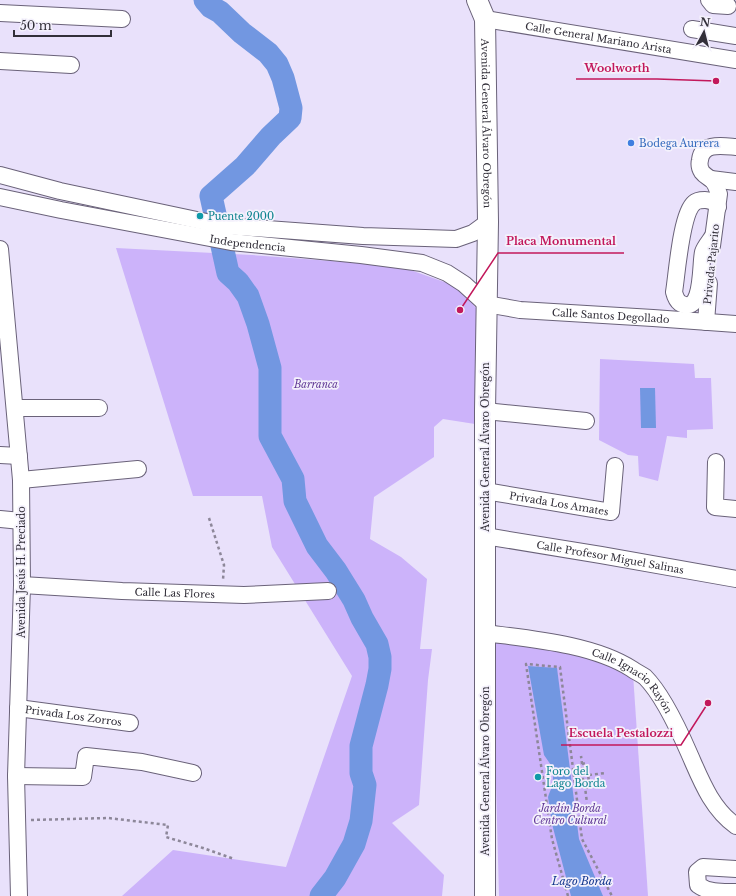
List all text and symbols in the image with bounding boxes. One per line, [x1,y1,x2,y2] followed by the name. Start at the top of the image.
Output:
[14,12,111,38] scale bar
[684,12,724,52] north arrow
[699,14,712,30] text: N
[20,18,52,33] text: 50 m
[524,20,673,56] street label: Calle General Mariano Arista
[478,37,494,208] street label: Avenida General Álvaro Obregón
[576,56,657,79] callout: Woolworth
[583,61,650,75] text: Woolworth
[639,137,720,150] place label: Bodega Aurrera
[626,138,636,148] marker: Bodega Aurrera
[208,210,274,223] place label: Puente 2000
[195,211,205,221] marker: Puente 2000
[701,223,722,305] street label: Privada Pajarito
[498,230,624,253] callout: Placa Monumental
[208,232,287,254] street label: Independencia
[506,234,616,248] text: Placa Monumental
[552,306,671,326] street label: Calle Santos Degollado
[478,362,492,533] street label: Avenida General Álvaro Obregón
[293,378,338,391] park label: Barranca
[508,489,610,519] street label: Privada Los Amates
[15,506,28,639] street label: Avenida Jesús H. Preciado
[535,539,685,577] street label: Calle Profesor Miguel Salinas
[134,585,216,601] street label: Calle Las Flores
[590,646,675,716] street label: Calle Ignacio Rayón
[478,686,492,857] street label: Avenida General Álvaro Obregón
[24,703,123,729] street label: Privada Los Zorros
[561,722,681,745] callout: Escuela Pestalozzi
[569,726,673,740] text: Escuela Pestalozzi
[546,765,606,790] place label: Foro del Lago Borda
[533,772,543,782] marker: Foro del Lago Borda
[533,802,608,827] park label: Jardín Borda Centro Cultural
[551,874,612,888] water label: Lago Borda

